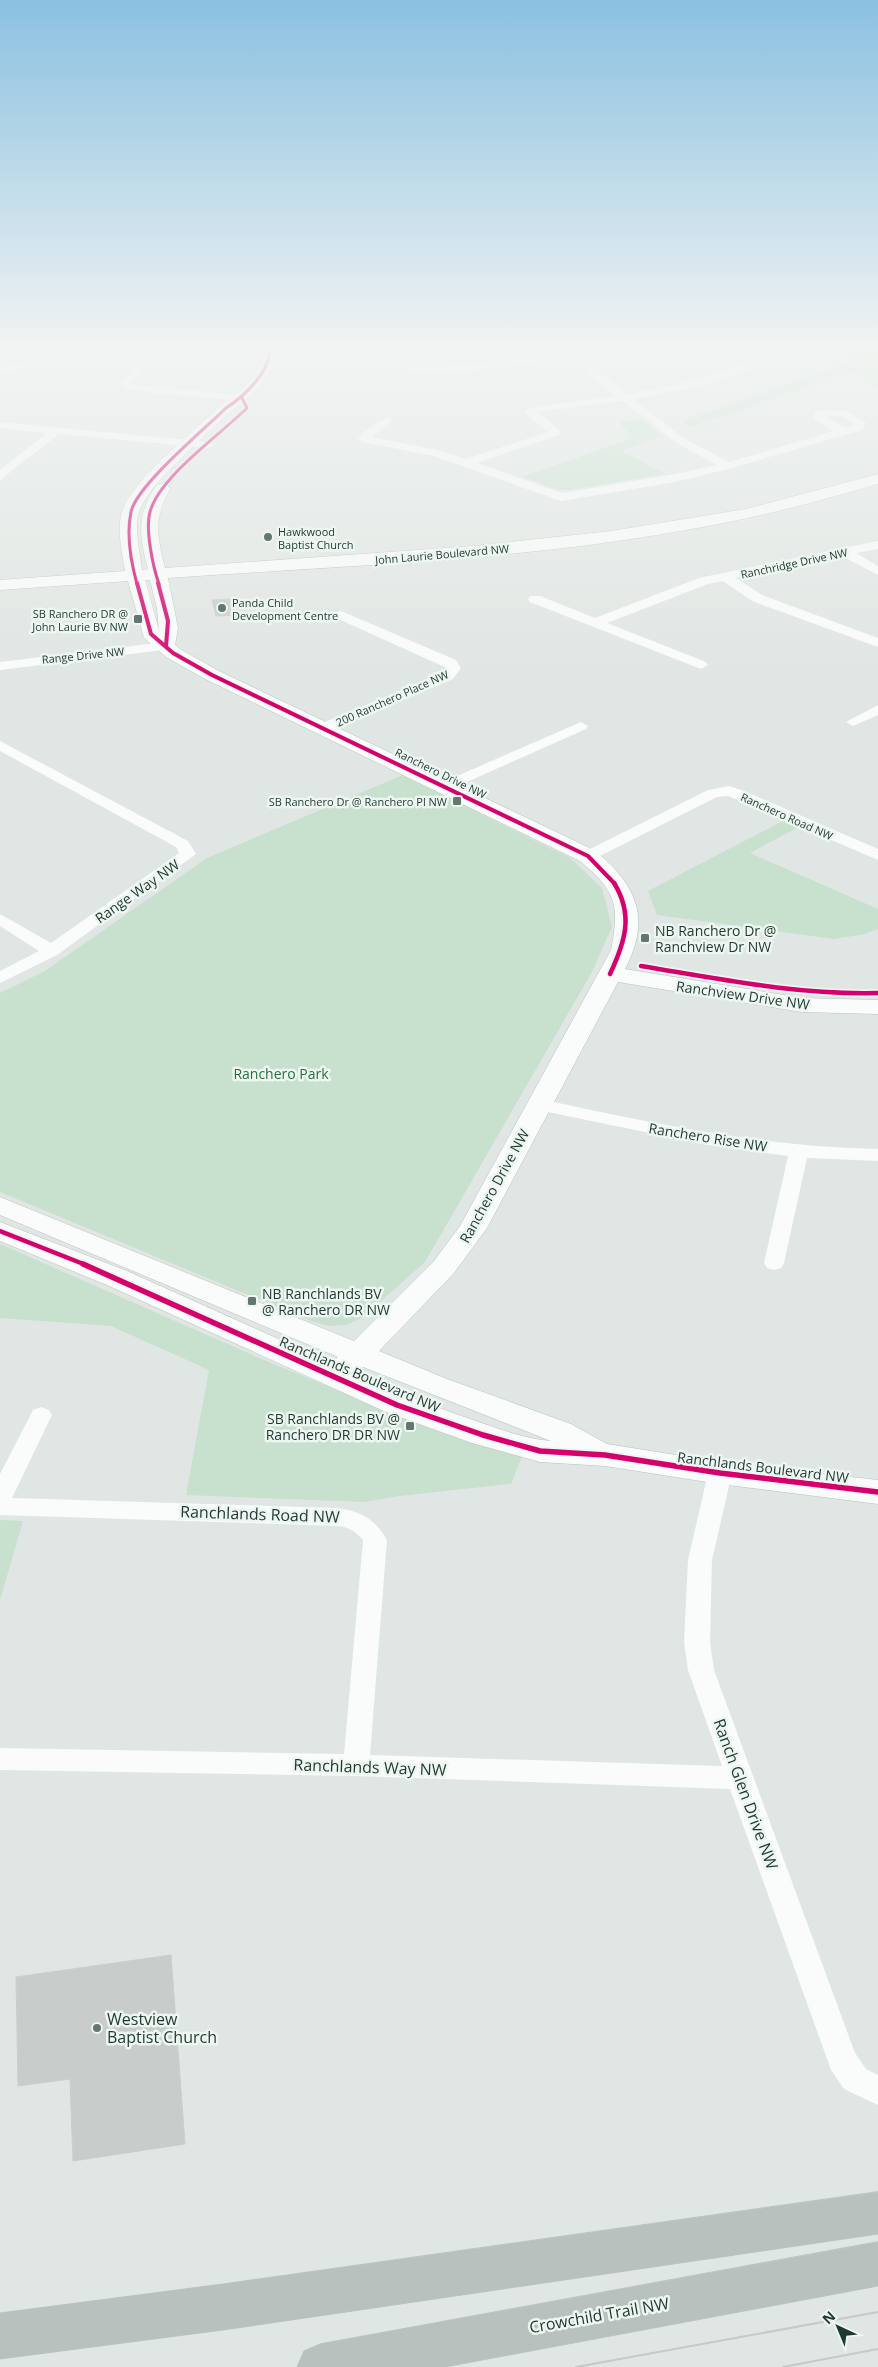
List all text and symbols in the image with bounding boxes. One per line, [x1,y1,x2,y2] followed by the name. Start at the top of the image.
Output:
[278,524,354,552] place label: Hawkwood Baptist Church
[262,531,274,543] marker: Hawkwood Baptist Church
[373,541,510,567] street label: John Laurie Boulevard NW
[739,544,849,582] street label: Ranchridge Drive NW
[232,595,338,623] place label: Panda Child Development Centre
[216,602,228,614] marker: Panda Child Development Centre
[31,606,128,634] place label: SB Ranchero DR @ John Laurie BV NW
[132,613,144,625] marker: SB Ranchero DR @ John Laurie BV NW
[41,643,125,667] street label: Range Drive NW
[333,666,451,730] street label: 200 Ranchero Place NW
[393,744,489,802] street label: Ranchero Drive NW
[739,789,835,843] street label: Ranchero Road NW
[269,794,447,809] place label: SB Ranchero Dr @ Ranchero Pl NW
[451,795,463,807] marker: SB Ranchero Dr @ Ranchero Pl NW
[91,855,183,927] street label: Range Way NW
[655,921,776,956] place label: NB Ranchero Dr @ Ranchview Dr NW
[639,932,651,944] marker: NB Ranchero Dr @ Ranchview Dr NW
[675,976,811,1014] street label: Ranchview Drive NW
[233,1064,329,1083] park label: Ranchero Park
[647,1118,769,1156] street label: Ranchero Rise NW
[455,1126,533,1246] street label: Ranchero Drive NW
[262,1284,390,1319] place label: NB Ranchlands BV @ Ranchero DR NW
[246,1295,258,1307] marker: NB Ranchlands BV @ Ranchero DR NW
[277,1332,443,1417] street label: Ranchlands Boulevard NW
[266,1409,400,1444] place label: SB Ranchlands BV @ Ranchero DR DR NW
[404,1420,416,1432] marker: SB Ranchlands BV @ Ranchero DR DR NW
[676,1447,850,1487] street label: Ranchlands Boulevard NW
[180,1500,340,1528] street label: Ranchlands Road NW
[708,1716,784,1873] street label: Ranch Glen Drive NW
[293,1753,447,1781] street label: Ranchlands Way NW
[107,2008,217,2048] place label: Westview Baptist Church
[91,2022,103,2034] marker: Westview Baptist Church
[527,2292,671,2338] street label: Crowchild Trail NW
[813,2302,863,2352] north arrow
[818,2306,839,2328] text: N

